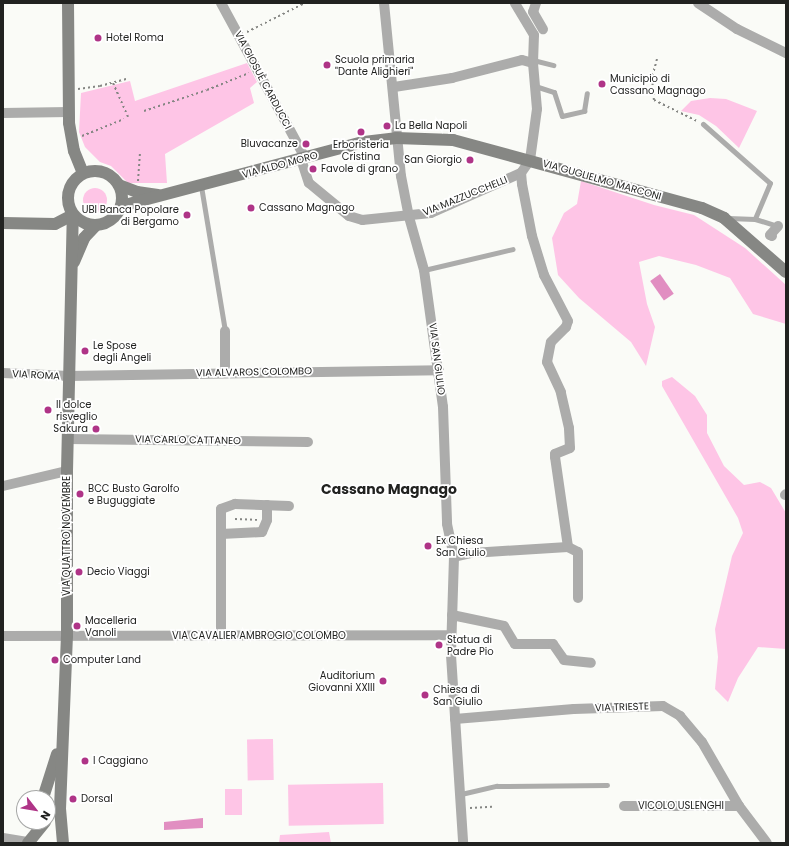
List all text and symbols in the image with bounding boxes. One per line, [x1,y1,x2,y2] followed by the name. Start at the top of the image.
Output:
[232,29,294,131] street label: VIA GIOSUÈ CARDUCCI
[106,32,164,44] place label: Hotel Roma
[93,33,103,43] marker: Hotel Roma
[335,53,415,76] place label: Scuola primaria "Dante Alighieri"
[322,60,332,70] marker: Scuola primaria "Dante Alighieri"
[610,72,706,96] place label: Municipio di Cassano Magnago
[597,79,607,89] marker: Municipio di Cassano Magnago
[395,120,467,132] place label: La Bella Napoli
[382,121,392,131] marker: La Bella Napoli
[356,127,366,137] marker: Erboristeria Cristina
[241,138,298,150] place label: Bluvacanze
[333,138,389,162] place label: Erboristeria Cristina
[301,139,311,149] marker: Bluvacanze
[241,149,319,181] street label: VIA ALDO MORO
[404,154,462,166] place label: San Giorgio
[465,155,475,165] marker: San Giorgio
[541,157,663,203] street label: VIA GUGLIELMO MARCONI
[321,163,398,175] place label: Favole di grano
[308,164,318,174] marker: Favole di grano
[421,174,509,218] street label: VIA MAZZUCCHELLI
[259,202,355,214] place label: Cassano Magnago
[82,203,179,226] place label: UBI Banca Popolare di Bergamo
[246,203,256,213] marker: Cassano Magnago
[182,210,192,220] marker: UBI Banca Popolare di Bergamo
[427,322,447,396] street label: VIA SAN GIULIO
[93,339,151,362] place label: Le Spose degli Angeli
[80,346,90,356] marker: Le Spose degli Angeli
[196,365,312,379] street label: VIA ALVAROS COLOMBO
[12,368,60,382] street label: VIA ROMA
[56,398,97,422] place label: Il dolce risveglio
[43,405,53,415] marker: Il dolce risveglio
[53,423,88,435] place label: Sakura
[91,424,101,434] marker: Sakura
[135,433,241,447] street label: VIA CARLO CATTANEO
[61,476,73,596] street label: VIA QUATTRO NOVEMBRE
[321,481,457,497] district label: Cassano Magnago
[88,482,180,506] place label: BCC Busto Garolfo e Buguggiate
[75,489,85,499] marker: BCC Busto Garolfo e Buguggiate
[436,534,486,558] place label: Ex Chiesa San Giulio
[423,541,433,551] marker: Ex Chiesa San Giulio
[87,566,150,578] place label: Decio Viaggi
[74,567,84,577] marker: Decio Viaggi
[85,614,137,638] place label: Macelleria Vanoli
[72,621,82,631] marker: Macelleria Vanoli
[172,630,346,642] street label: VIA CAVALIER AMBROGIO COLOMBO
[447,633,494,656] place label: Statua di Padre Pio
[434,640,444,650] marker: Statua di Padre Pio
[63,654,141,666] place label: Computer Land
[50,655,60,665] marker: Computer Land
[308,669,375,692] place label: Auditorium Giovanni XXIII
[378,676,388,686] marker: Auditorium Giovanni XXIII
[433,683,483,706] place label: Chiesa di San Giulio
[420,690,430,700] marker: Chiesa di San Giulio
[595,700,649,714] street label: VIA TRIESTE
[93,755,148,767] place label: I Caggiano
[80,756,90,766] marker: I Caggiano
[16,790,56,830] north arrow
[81,793,113,805] place label: Dorsal
[68,794,78,804] marker: Dorsal
[638,800,724,812] street label: VICOLO USLENGHI
[36,808,54,823] text: N

